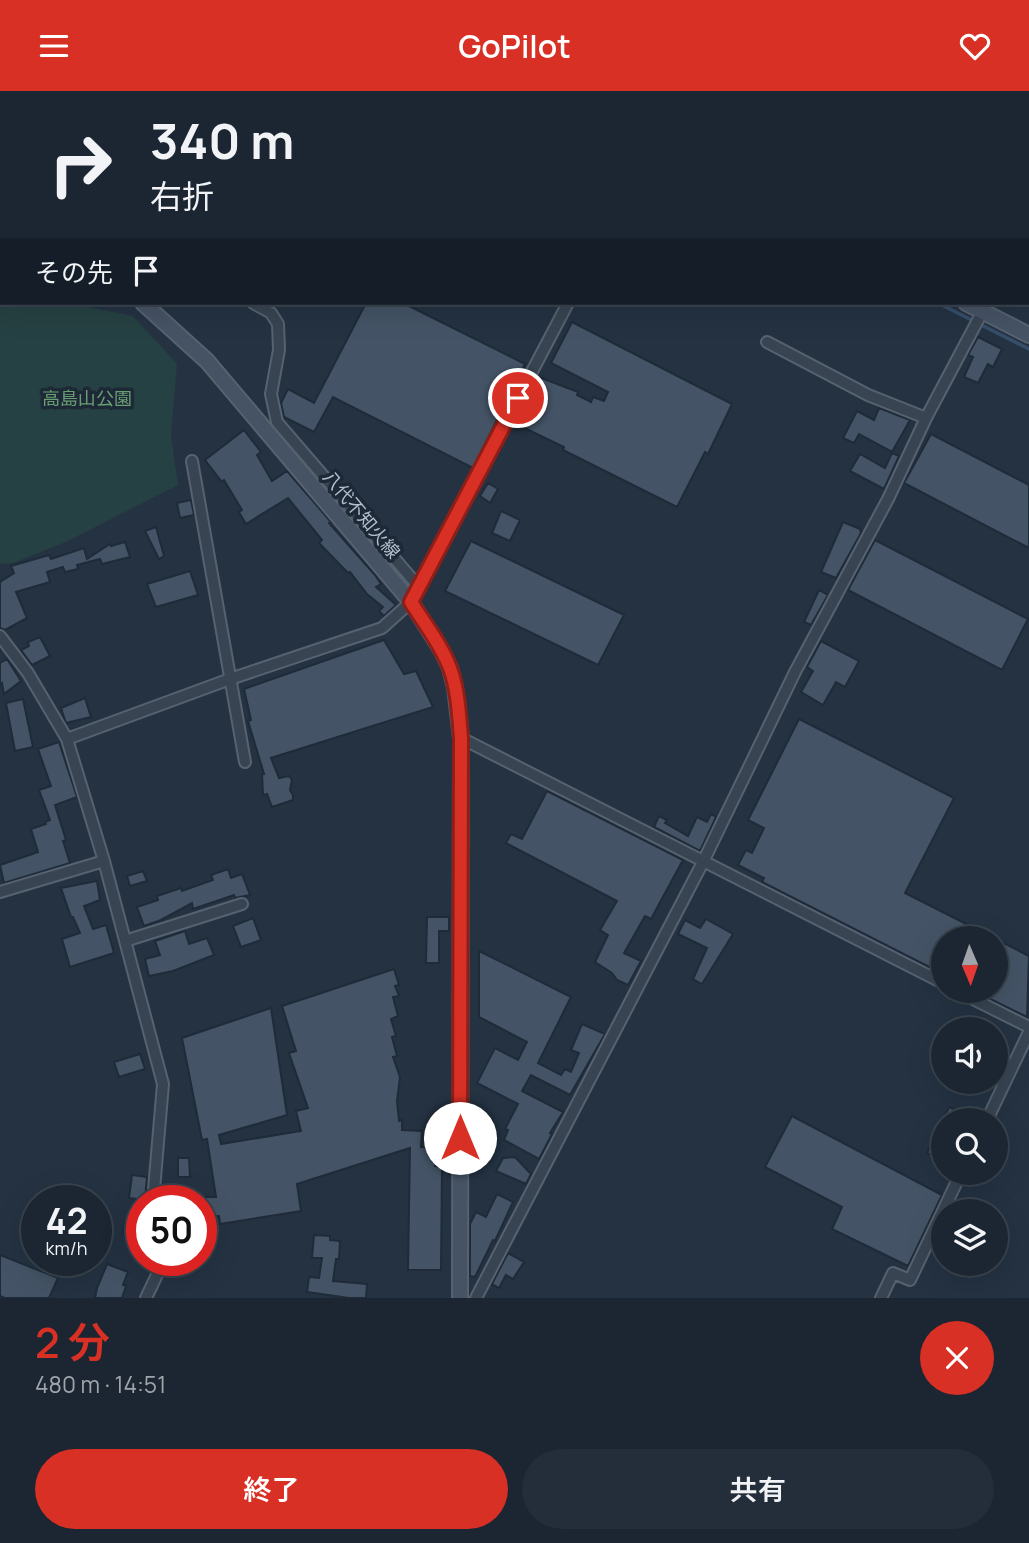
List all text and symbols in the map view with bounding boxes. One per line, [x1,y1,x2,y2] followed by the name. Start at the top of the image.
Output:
[458,24,571,68] text: GoPilot
[35,27,73,65] icon: menu
[956,27,994,65] icon: heart
[150,107,294,174] text: 340 m
[35,119,126,210] icon: right
[150,174,214,218] text: 右折
[127,252,165,290] icon: arrive
[35,254,113,290] text: その先
[488,368,548,428] pin
[499,379,537,417] icon: arrive
[42,386,132,410] park label: 高島山公園
[318,465,406,563] street label: 八代不知火線
[931,926,1008,1003] north arrow
[931,926,1008,1276] map controls
[931,1017,1008,1094] button: sound
[423,1101,497,1175] position arrow
[931,1108,1008,1185] button: search
[126,1185,217,1276] speed limit sign: 50
[45,1197,88,1245] text: 42
[931,1199,1008,1276] button: layers
[46,1236,87,1260] text: km/h
[35,1313,110,1371] text: 2 分
[920,1321,994,1395] button: close
[35,1368,166,1400] text: 480 m · 14:51
[35,1449,508,1529] button: 終了
[522,1449,994,1529] button: 共有

